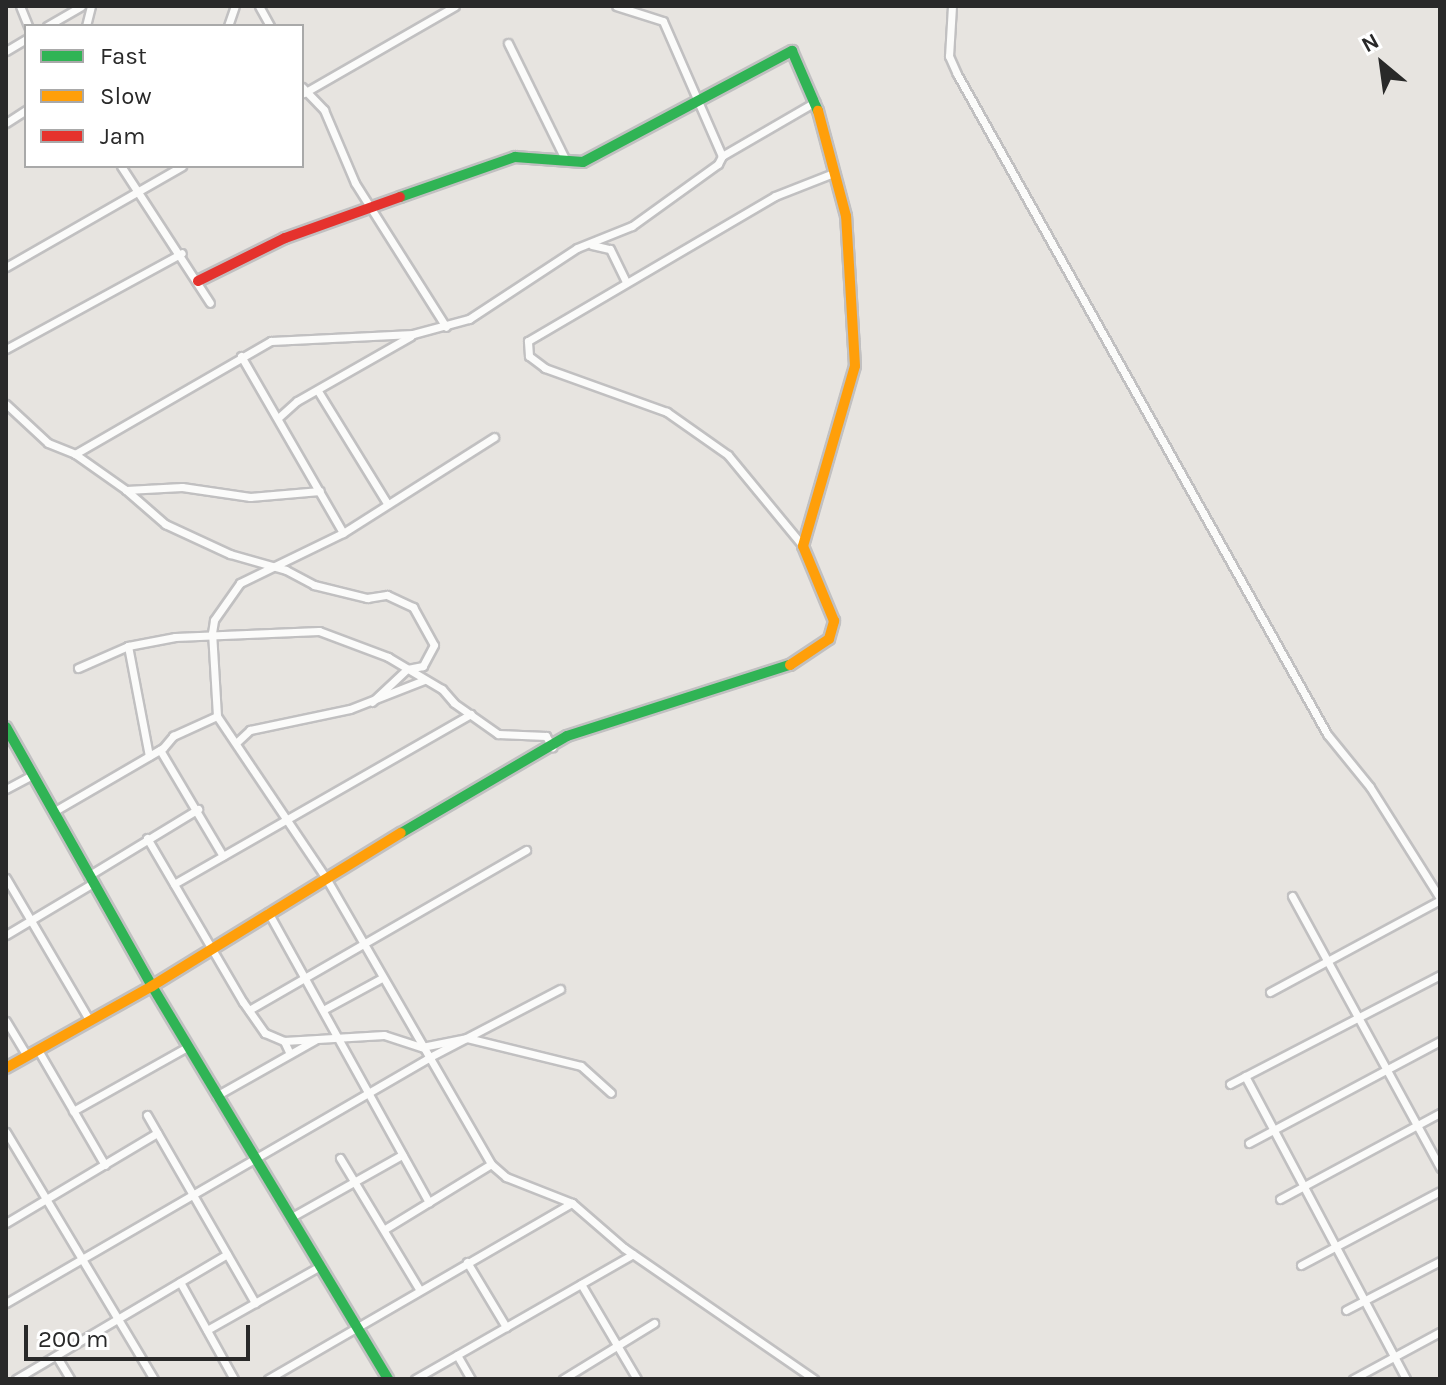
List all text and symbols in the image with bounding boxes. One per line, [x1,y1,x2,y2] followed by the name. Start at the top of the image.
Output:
[24,24,304,168] legend
[1342,24,1422,104] north arrow
[1357,28,1384,58] text: N
[100,42,147,70] text: Fast
[100,82,152,110] text: Slow
[100,122,145,150] text: Jam
[28,1309,254,1359] scale bar
[38,1325,109,1353] text: 200 m

